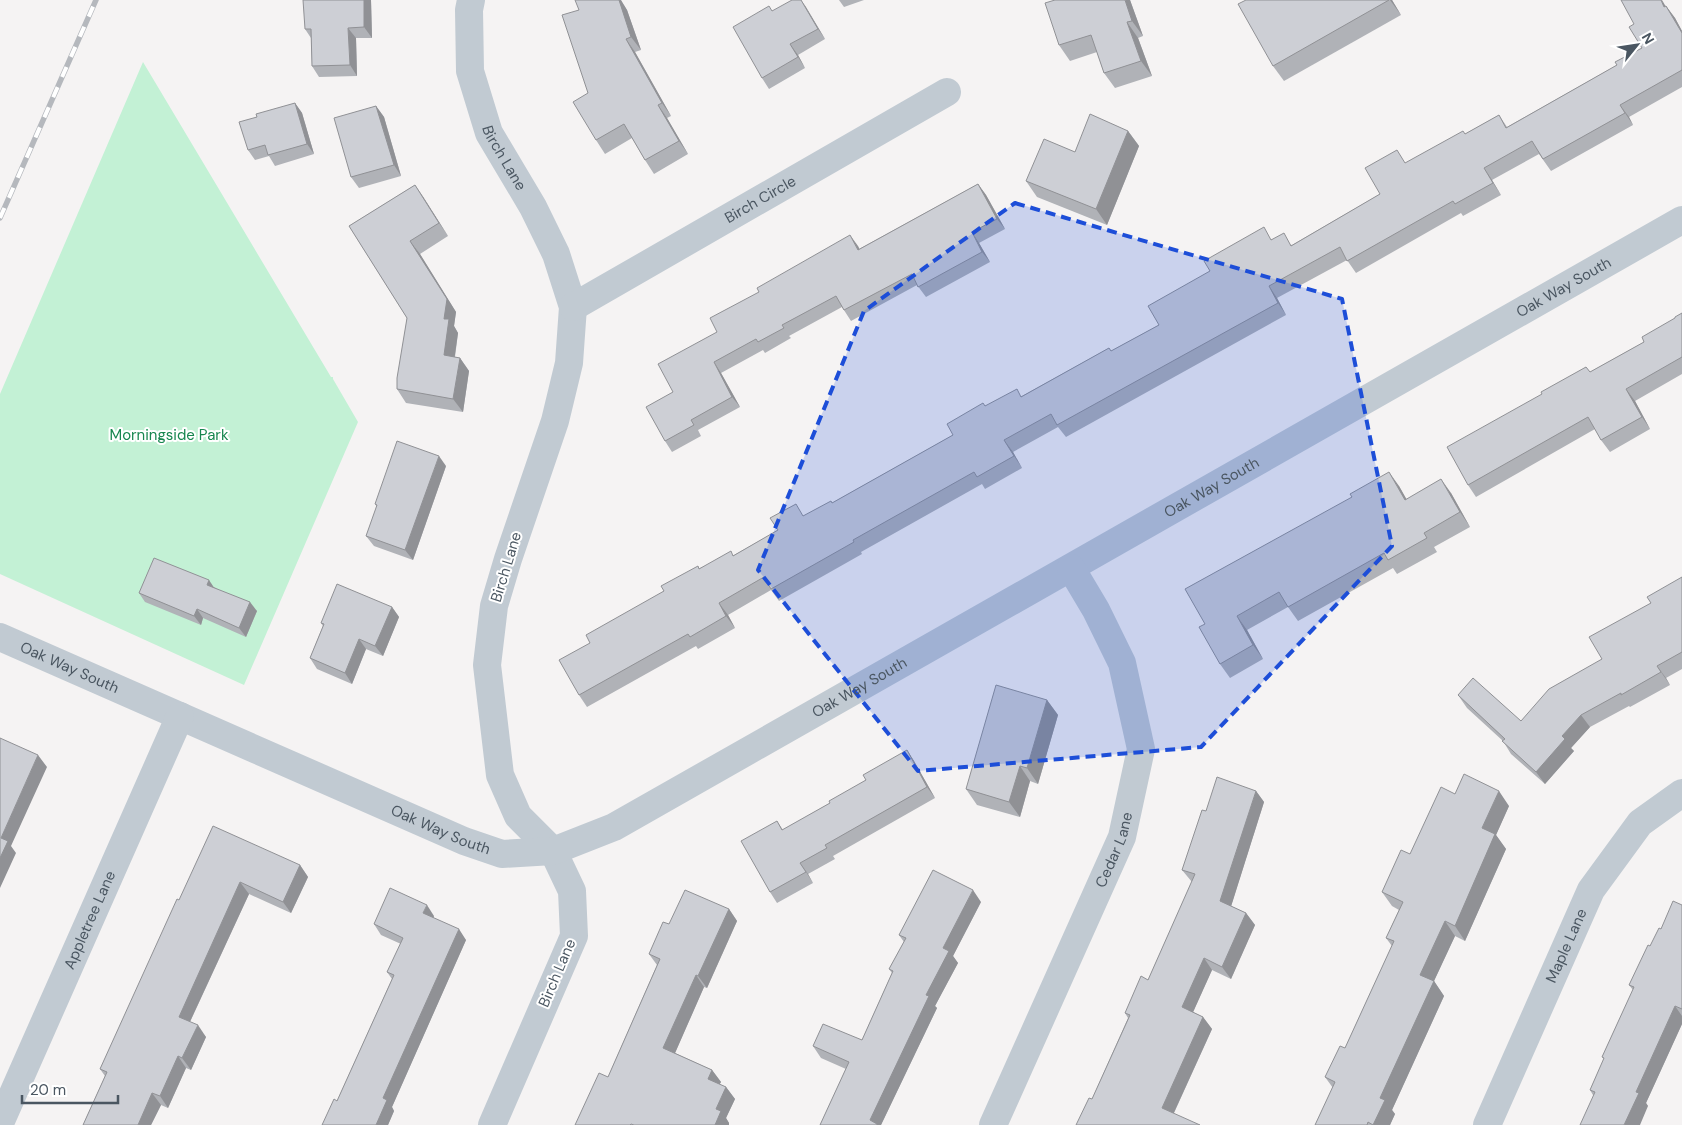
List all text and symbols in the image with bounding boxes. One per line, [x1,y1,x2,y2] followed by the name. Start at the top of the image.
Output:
[1612,20,1662,70] north arrow
[1638,30,1659,47] text: N
[477,123,531,194] street label: Birch Lane
[721,171,800,228] street label: Birch Circle
[1513,252,1615,322] street label: Oak Way South
[110,425,229,445] park label: Morningside Park
[1160,452,1263,522] street label: Oak Way South
[486,529,526,605] street label: Birch Lane
[17,637,122,698] street label: Oak Way South
[808,653,911,722] street label: Oak Way South
[388,800,493,859] street label: Oak Way South
[1091,810,1137,891] street label: Cedar Lane
[59,868,120,972] street label: Appletree Lane
[1541,905,1592,986] street label: Maple Lane
[534,936,580,1010] street label: Birch Lane
[22,1072,119,1104] scale bar
[30,1080,66,1100] text: 20 m

